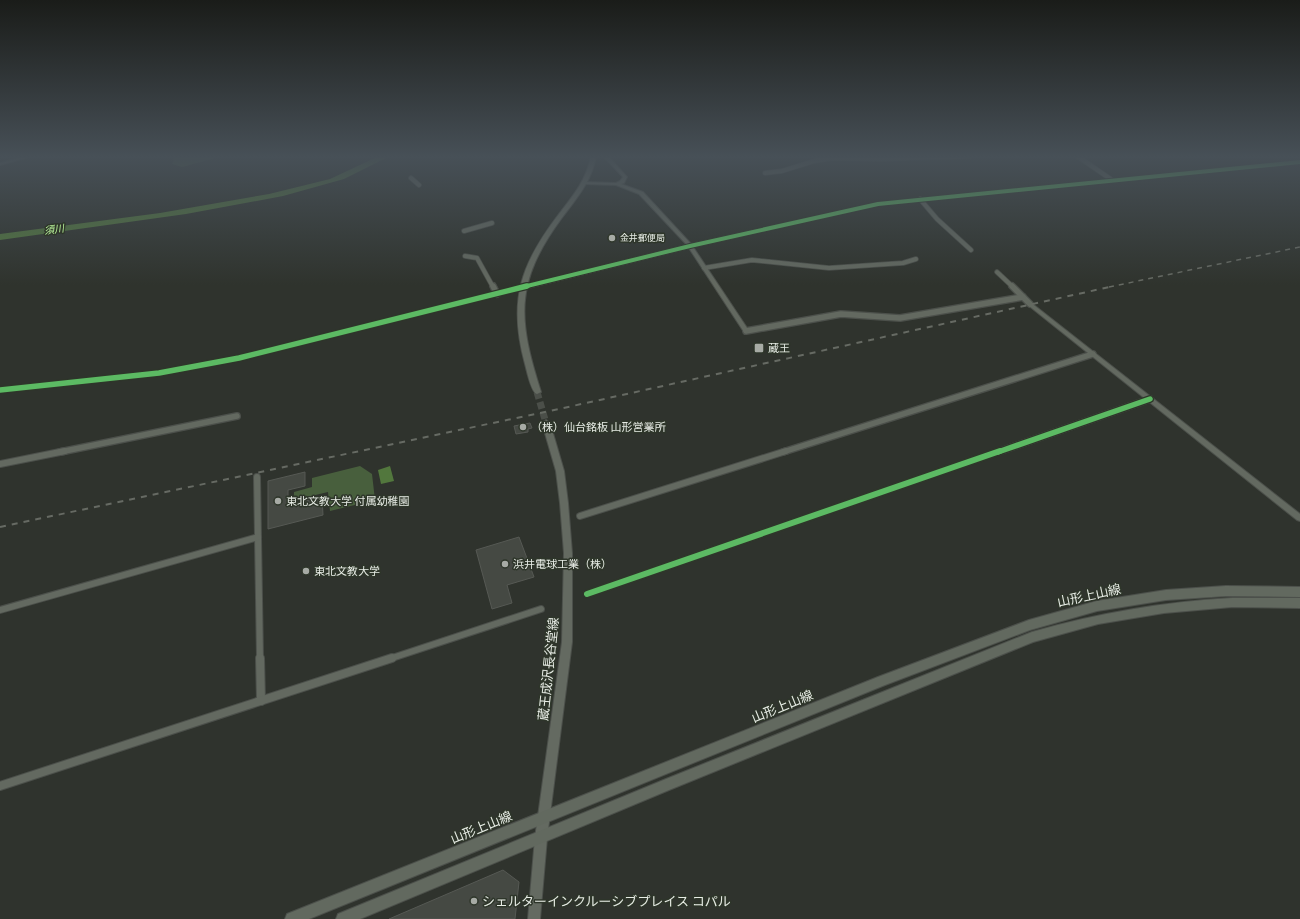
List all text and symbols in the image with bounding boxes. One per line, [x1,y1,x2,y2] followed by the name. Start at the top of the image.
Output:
[43,223,66,237] water label: 須川
[607,233,617,243] marker: 金井郵便局
[620,233,665,244] place label: 金井郵便局
[753,342,765,354] marker: 蔵王
[768,342,790,355] place label: 蔵王
[531,421,666,434] place label: （株）仙台銘板 山形営業所
[518,422,528,432] marker: （株）仙台銘板 山形営業所
[286,495,409,508] place label: 東北文教大学 付属幼稚園
[273,496,283,506] marker: 東北文教大学 付属幼稚園
[513,558,612,571] place label: 浜井電球工業（株）
[500,559,510,569] marker: 浜井電球工業（株）
[314,565,380,578] place label: 東北文教大学
[301,566,311,576] marker: 東北文教大学
[1056,581,1123,611] street label: 山形上山線
[536,617,562,722] street label: 蔵王成沢長谷堂線
[749,687,816,727] street label: 山形上山線
[448,808,515,848] street label: 山形上山線
[482,894,731,910] place label: シェルターインクルーシブプレイス コパル
[469,896,479,906] marker: シェルターインクルーシブプレイス コパル

